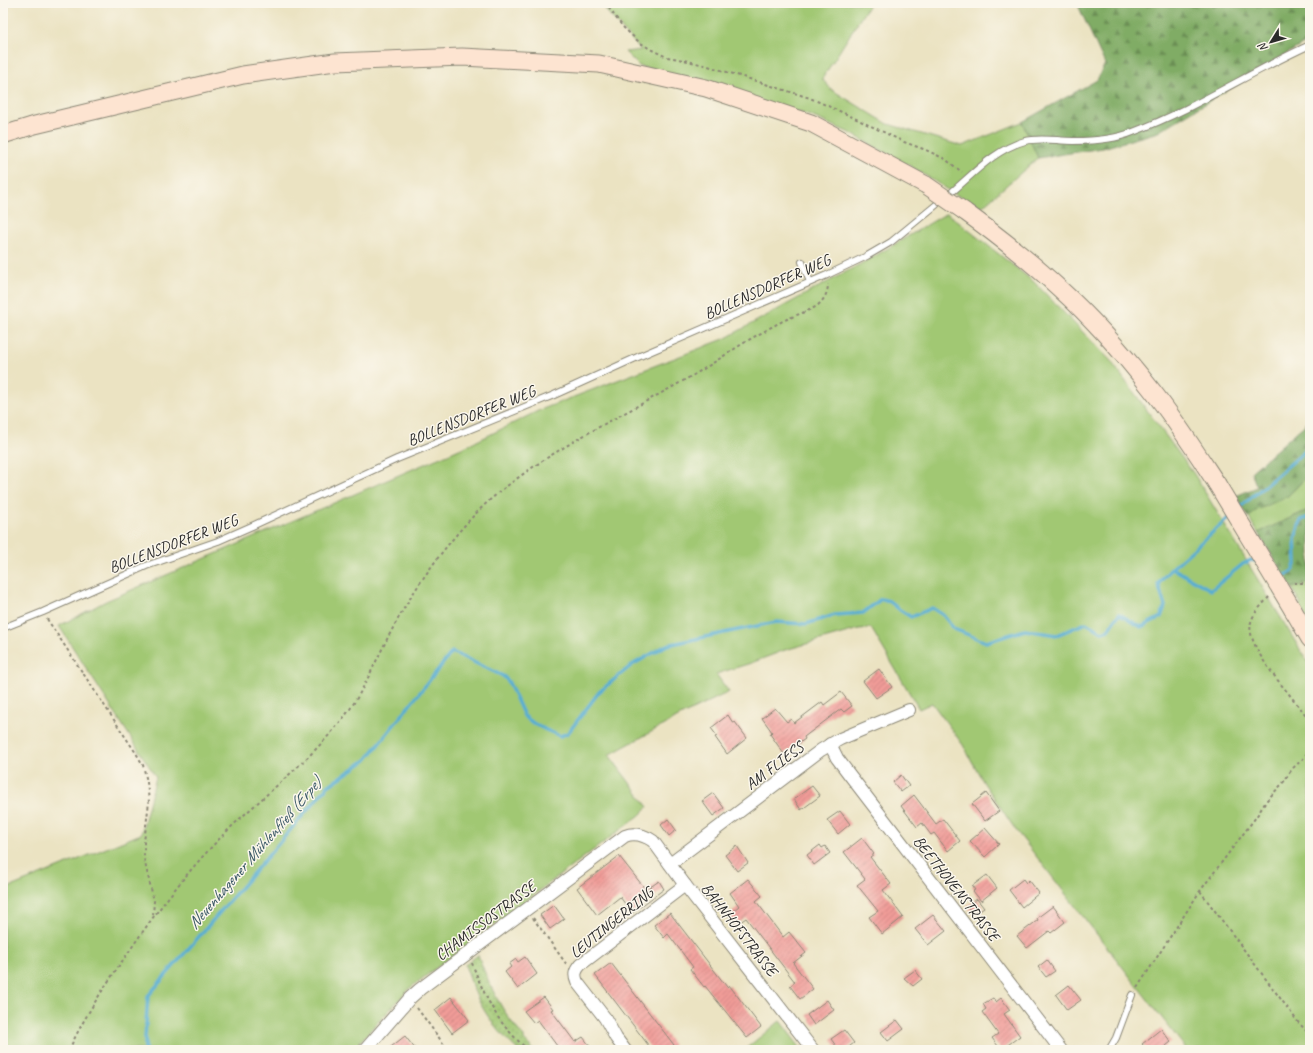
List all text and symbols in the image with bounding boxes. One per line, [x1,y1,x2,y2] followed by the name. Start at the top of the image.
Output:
[1251,22,1291,62] north arrow
[1254,39,1271,55] text: N
[701,249,836,324] street label: BOLLENSDORFER WEG
[404,380,540,451] street label: BOLLENSDORFER WEG
[106,509,242,578] street label: BOLLENSDORFER WEG
[741,736,810,794] street label: AM FLIESS
[183,771,328,933] water label: Neuenhagener Mühlenfließ (Erpe)
[909,832,1005,947] street label: BEETHOVENSTRASSE
[431,875,542,965] street label: CHAMISSOSTRASSE
[697,879,783,982] street label: BAHNHOFSTRASSE
[566,882,659,963] street label: LEUTINGERRING

